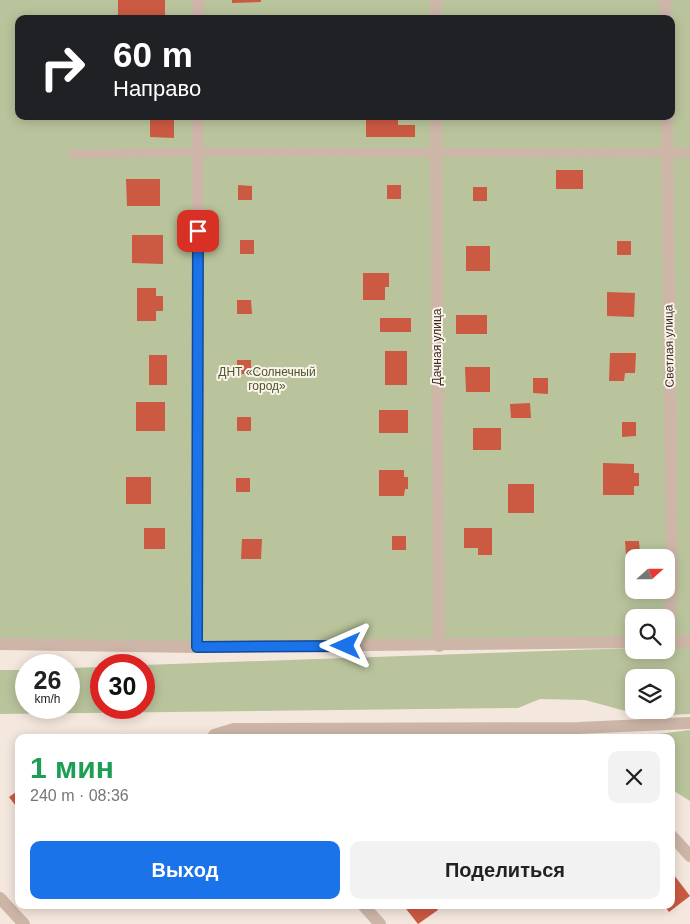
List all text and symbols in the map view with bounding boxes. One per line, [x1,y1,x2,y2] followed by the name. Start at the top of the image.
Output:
[30,35,95,100] icon: right
[113,35,193,74] text: 60 m
[113,76,201,101] text: Направо
[177,210,219,252] pin
[184,217,212,245] icon: arrive
[661,304,677,388] street label: Светлая улица
[430,308,444,385] street label: Дачная улица
[218,365,316,393] park label: ДНТ «Солнечный город»
[625,549,675,599] north arrow
[625,549,675,719] map controls
[625,609,675,659] button: search
[319,619,371,671] position arrow
[90,654,155,719] speed limit sign: 30
[34,666,61,694] text: 26
[625,669,675,719] button: layers
[34,692,61,706] text: km/h
[30,751,114,784] text: 1 мин
[608,751,660,803] button: close
[30,787,129,804] text: 240 m · 08:36
[30,841,340,899] button: Выход
[350,841,660,899] button: Поделиться

